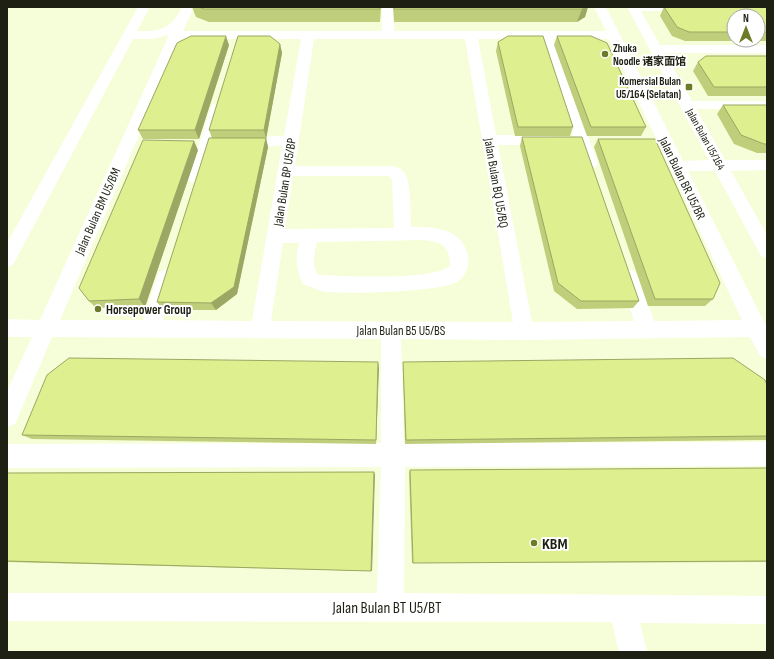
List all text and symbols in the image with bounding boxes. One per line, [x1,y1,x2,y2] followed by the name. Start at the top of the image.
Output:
[726,8,766,48] north arrow
[743,12,749,25] text: N
[613,42,686,68] place label: Zhuka Noodle 诸家面馆
[600,49,610,59] marker: Zhuka Noodle 诸家面馆
[616,75,681,101] place label: Komersial Bulan U5/164 (Selatan)
[684,82,694,92] marker: Komersial Bulan U5/164 (Selatan)
[683,105,728,172] street label: Jalan Bulan U5/164
[655,134,709,222] street label: Jalan Bulan BR U5/BR
[270,136,300,228] street label: Jalan Bulan BP U5/BP
[480,136,512,229] street label: Jalan Bulan BQ U5/BQ
[71,165,124,258] street label: Jalan Bulan BM U5/BM
[106,302,192,318] place label: Horsepower Group
[93,304,103,314] marker: Horsepower Group
[356,323,446,339] street label: Jalan Bulan B5 U5/BS
[542,535,568,554] place label: KBM
[529,538,539,548] marker: KBM
[332,599,442,618] street label: Jalan Bulan BT U5/BT

